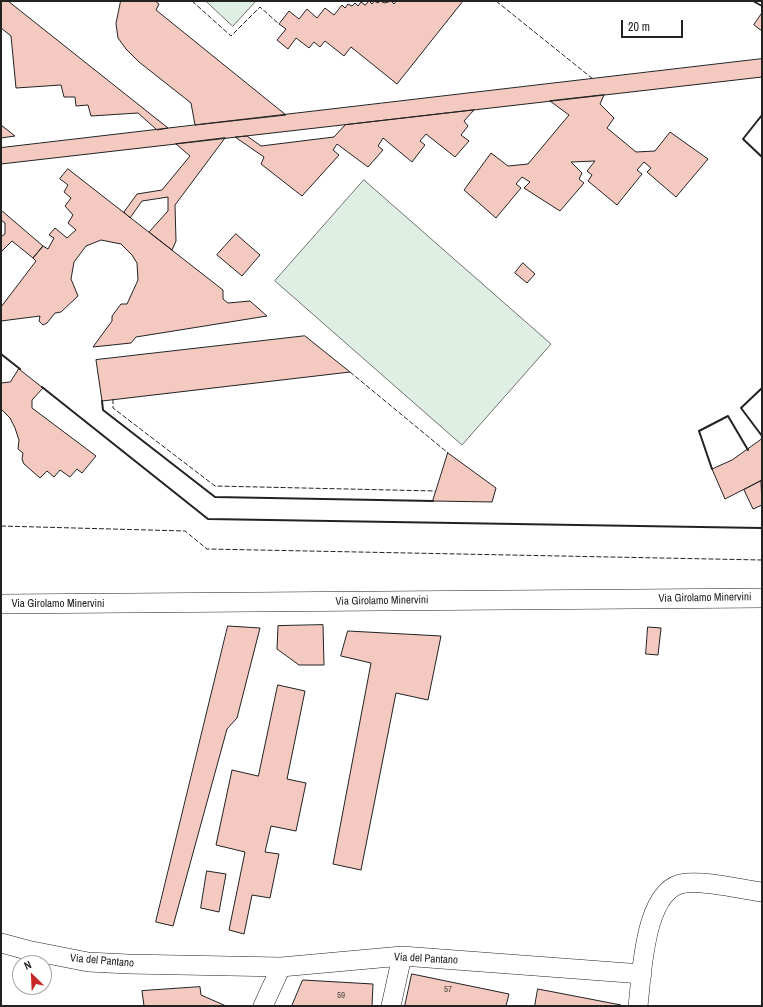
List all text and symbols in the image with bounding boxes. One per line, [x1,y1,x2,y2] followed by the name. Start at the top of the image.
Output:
[623,12,685,38] scale bar
[628,19,650,35] text: 20 m
[658,591,752,605] street label: Via Girolamo Minervini
[335,594,429,608] street label: Via Girolamo Minervini
[11,597,105,611] street label: Via Girolamo Minervini
[394,951,458,967] street label: Via del Pantano
[70,952,134,970] street label: Via del Pantano
[12,955,52,995] north arrow
[22,957,33,973] text: N
[444,985,452,995] house number: 57
[337,991,345,1001] house number: 59

